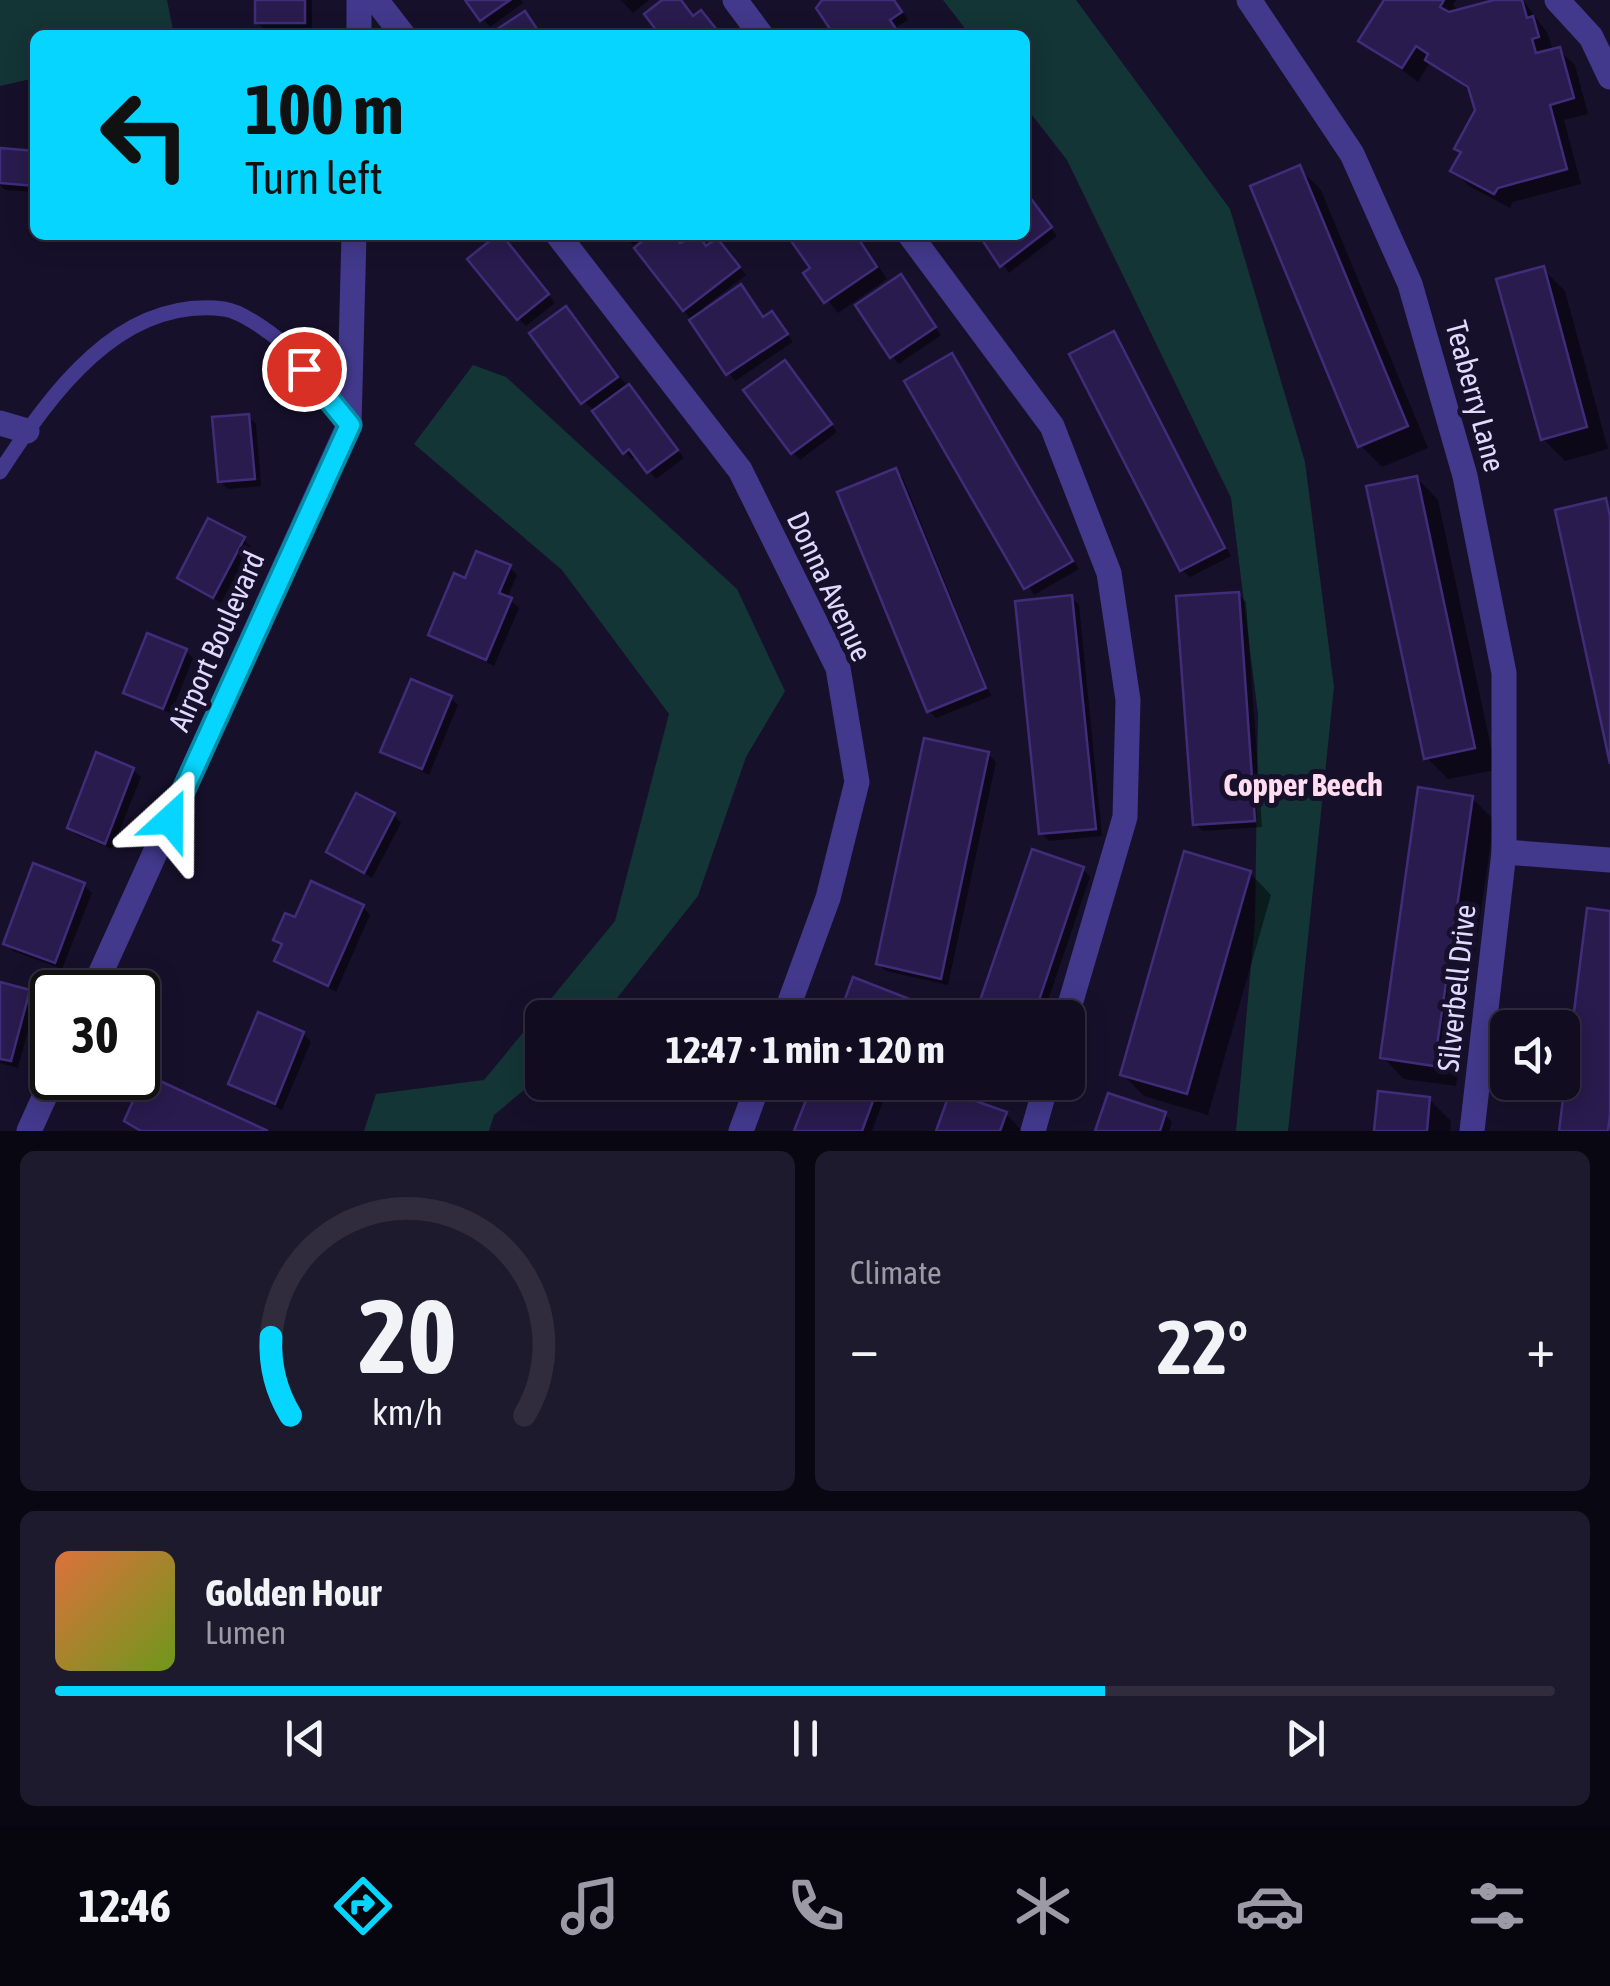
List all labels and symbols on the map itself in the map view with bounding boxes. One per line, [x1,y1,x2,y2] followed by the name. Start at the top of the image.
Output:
[1440,317,1512,475] street label: Teaberry Lane
[262,327,347,412] pin
[781,506,879,666] street label: Donna Avenue
[161,546,271,736] street label: Airport Boulevard
[1223,766,1383,803] district label: Copper Beech
[118,768,222,872] position arrow
[1430,903,1482,1073] street label: Silverbell Drive
[30,970,160,1100] speed limit sign: 30

